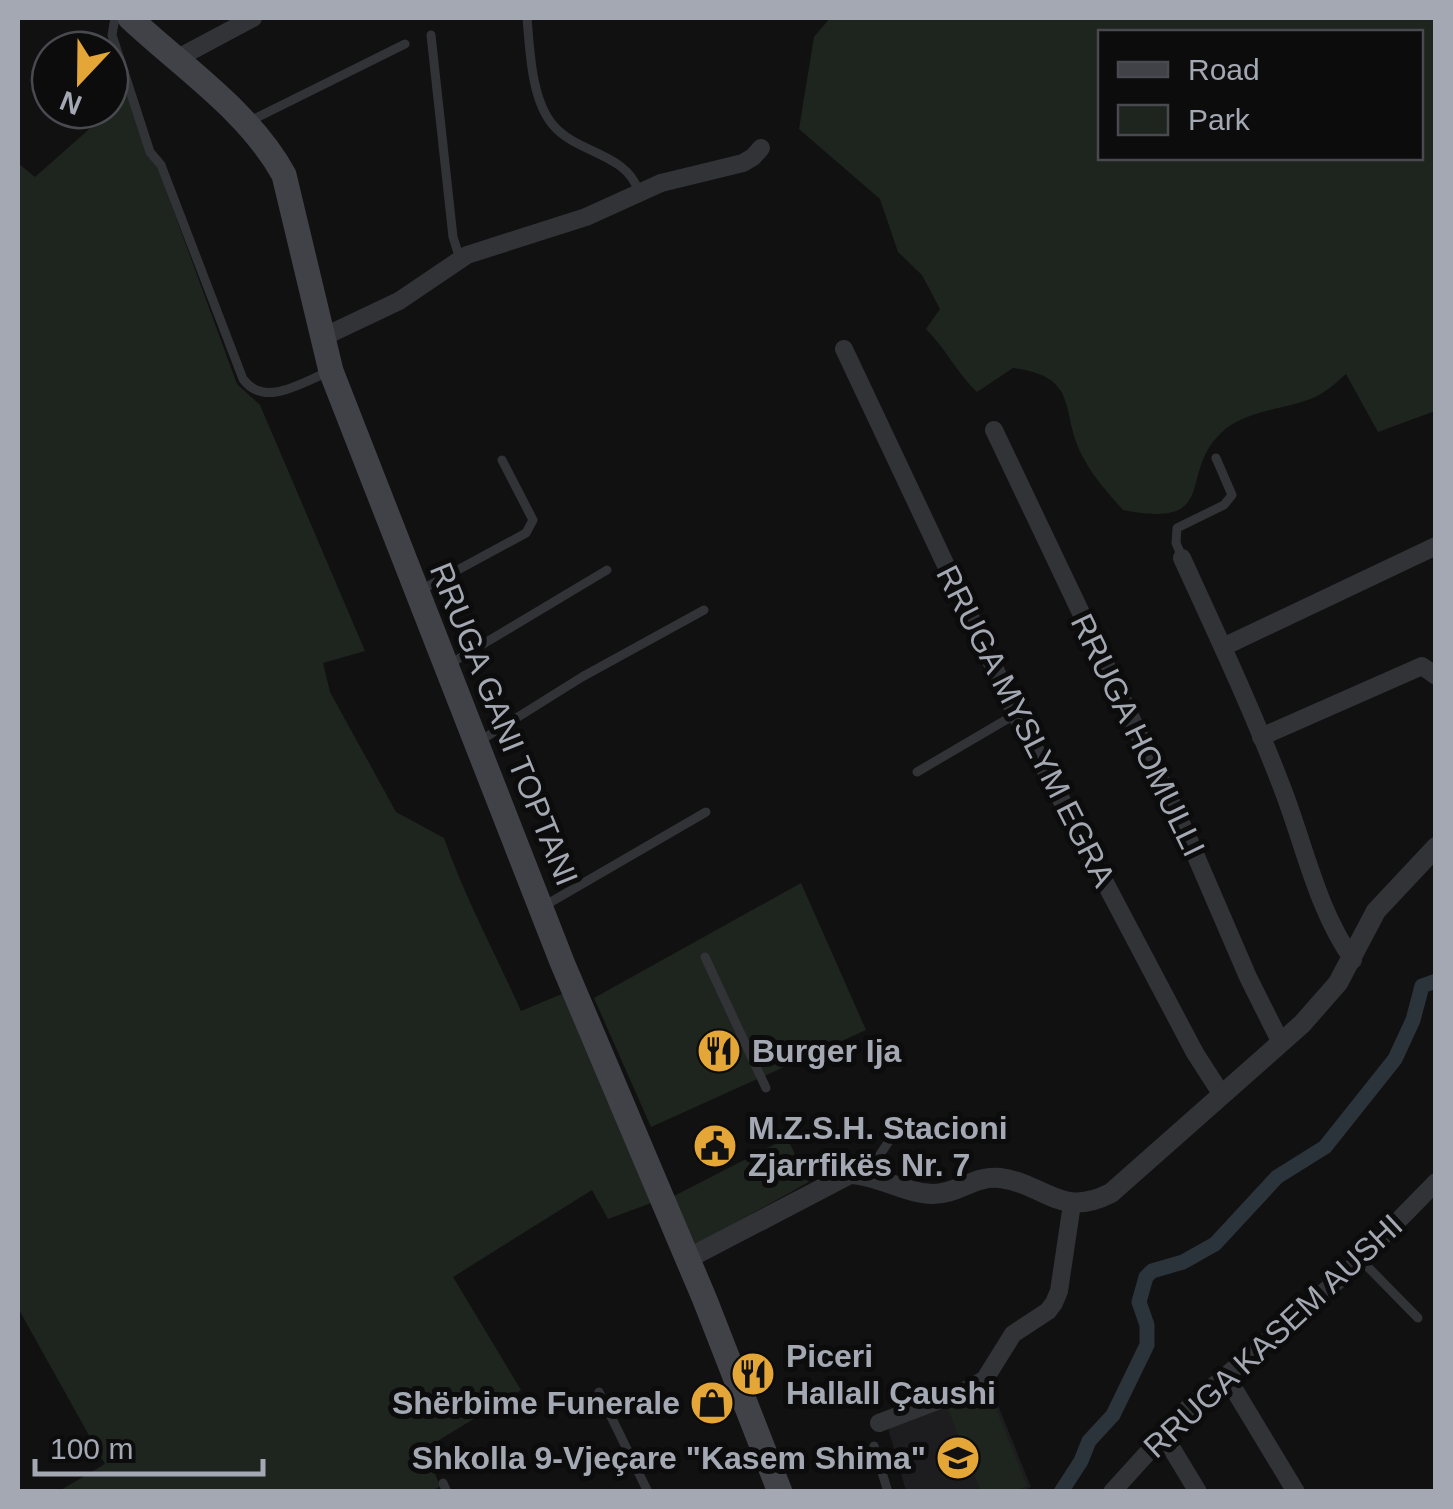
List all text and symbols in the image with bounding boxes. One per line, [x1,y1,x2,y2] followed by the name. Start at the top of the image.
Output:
[30,30,130,130] north arrow
[1098,30,1423,160] legend
[1188,53,1260,86] text: Road
[56,85,86,121] text: N
[1188,103,1251,136] text: Park
[423,557,585,891] street label: RRUGA GANI TOPTANI
[929,560,1123,893] street label: RRUGA MYSLYM EGRA
[1064,608,1212,862] street label: RRUGA HOMULLI
[696,1028,742,1074] restaurant icon: Burger Ija
[752,1033,902,1069] place label: Burger Ija
[748,1110,1008,1183] place label: M.Z.S.H. Stacioni Zjarrfikës Nr. 7
[692,1123,738,1169] public building icon: M.Z.S.H. Stacioni Zjarrfikës Nr. 7
[1137,1207,1409,1465] street label: RRUGA KASEM AUSHI
[786,1338,996,1411] place label: Piceri Hallall Çaushi
[730,1351,776,1397] restaurant icon: Piceri Hallall Çaushi
[689,1380,735,1426] shop icon: Shërbime Funerale
[392,1385,680,1421] place label: Shërbime Funerale
[35,1414,262,1476] scale bar
[50,1432,133,1465] text: 100 m
[935,1435,981,1481] school or university icon: Shkolla 9-Vjeçare "Kasem Shima"
[412,1440,926,1476] place label: Shkolla 9-Vjeçare "Kasem Shima"

